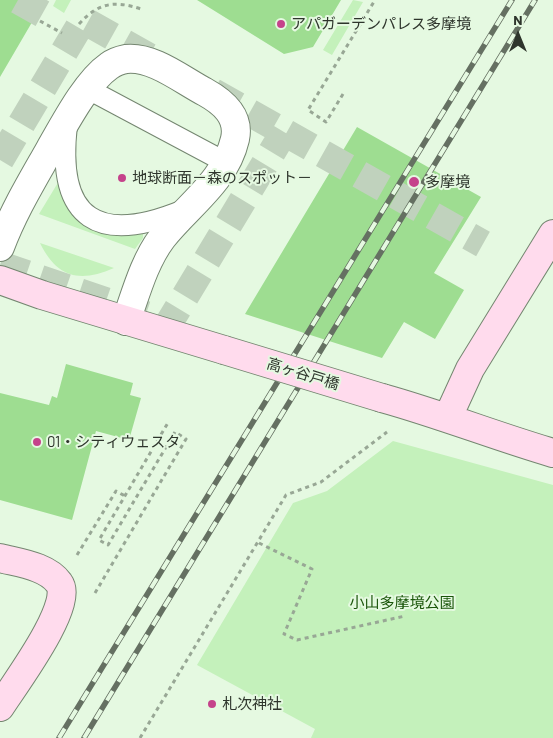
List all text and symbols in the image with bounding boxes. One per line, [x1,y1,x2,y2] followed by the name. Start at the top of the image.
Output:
[493,10,543,60] north arrow
[513,11,523,28] text: N
[291,15,471,33] place label: アパガーデンパレス多摩境
[275,18,287,30] marker: アパガーデンパレス多摩境
[132,169,312,187] place label: 地球断面－森のスポット－
[116,172,128,184] marker: 地球断面－森のスポット－
[425,173,470,191] place label: 多摩境
[407,175,421,189] marker: 多摩境
[265,354,341,394] street label: 高ヶ谷戸橋
[47,433,180,451] place label: 01・シティウェスタ
[31,436,43,448] marker: 01・シティウェスタ
[350,594,454,612] park label: 小山多摩境公園
[222,695,282,713] place label: 札次神社
[206,698,218,710] marker: 札次神社

